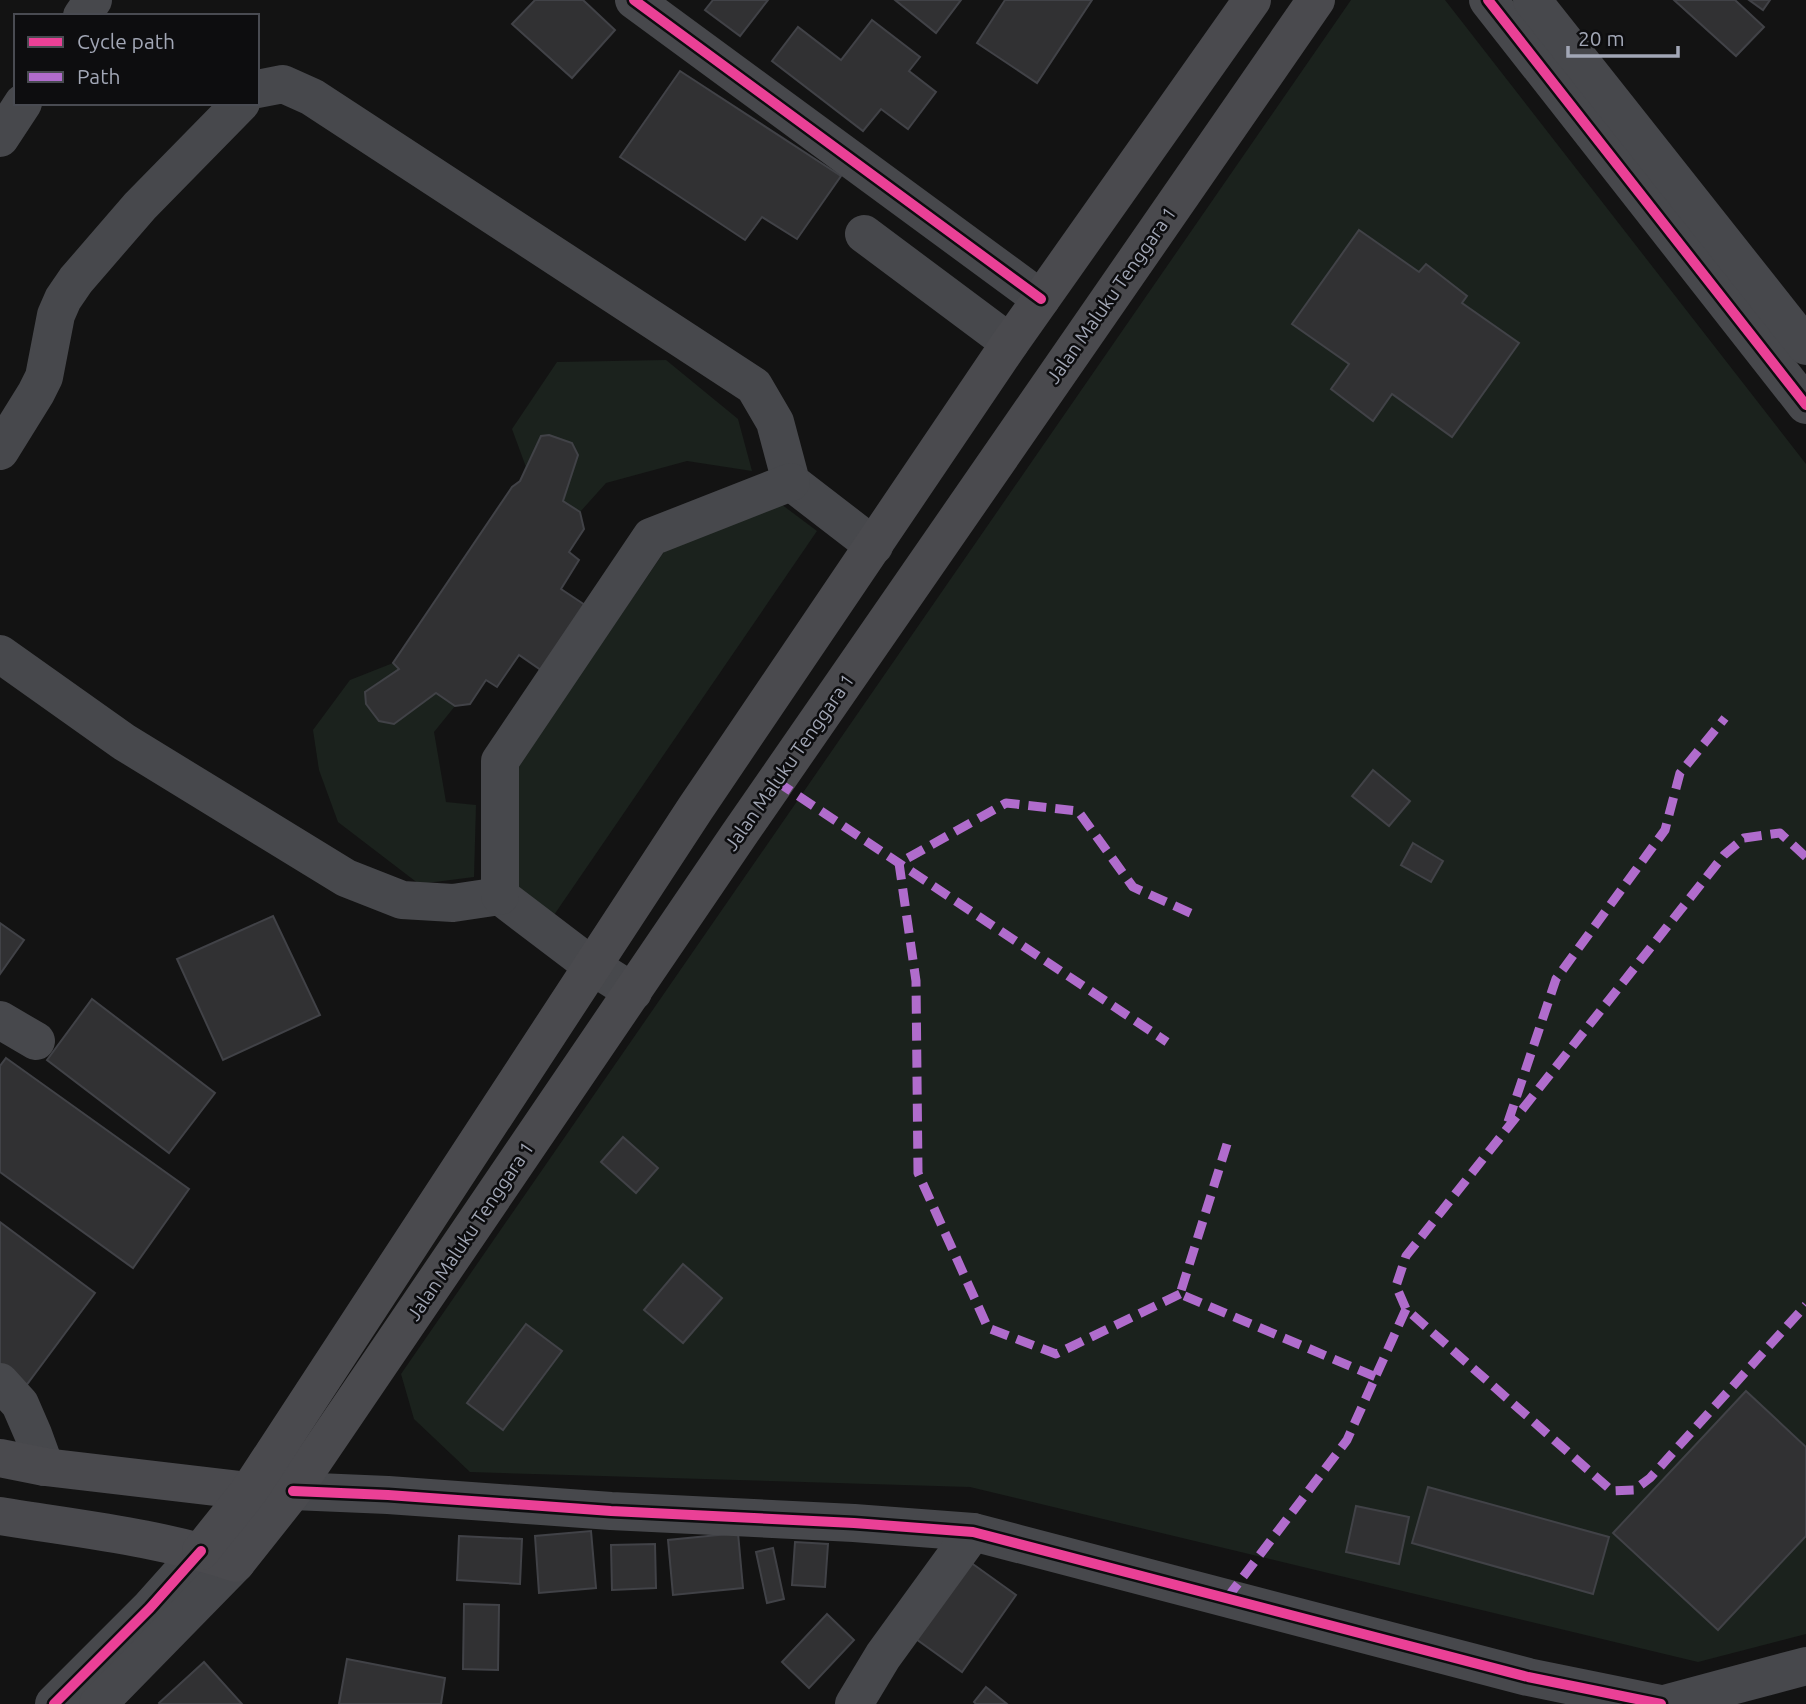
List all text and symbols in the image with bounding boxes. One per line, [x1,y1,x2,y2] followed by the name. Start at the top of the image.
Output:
[14,14,259,105] legend
[1568,14,1678,58] scale bar
[1578,26,1625,50] text: 20 m
[77,29,175,53] text: Cycle path
[77,64,120,88] text: Path
[1042,202,1180,388] street label: Jalan Maluku Tenggara 1
[720,669,858,855] street label: Jalan Maluku Tenggara 1
[402,1138,538,1324] street label: Jalan Maluku Tenggara 1

